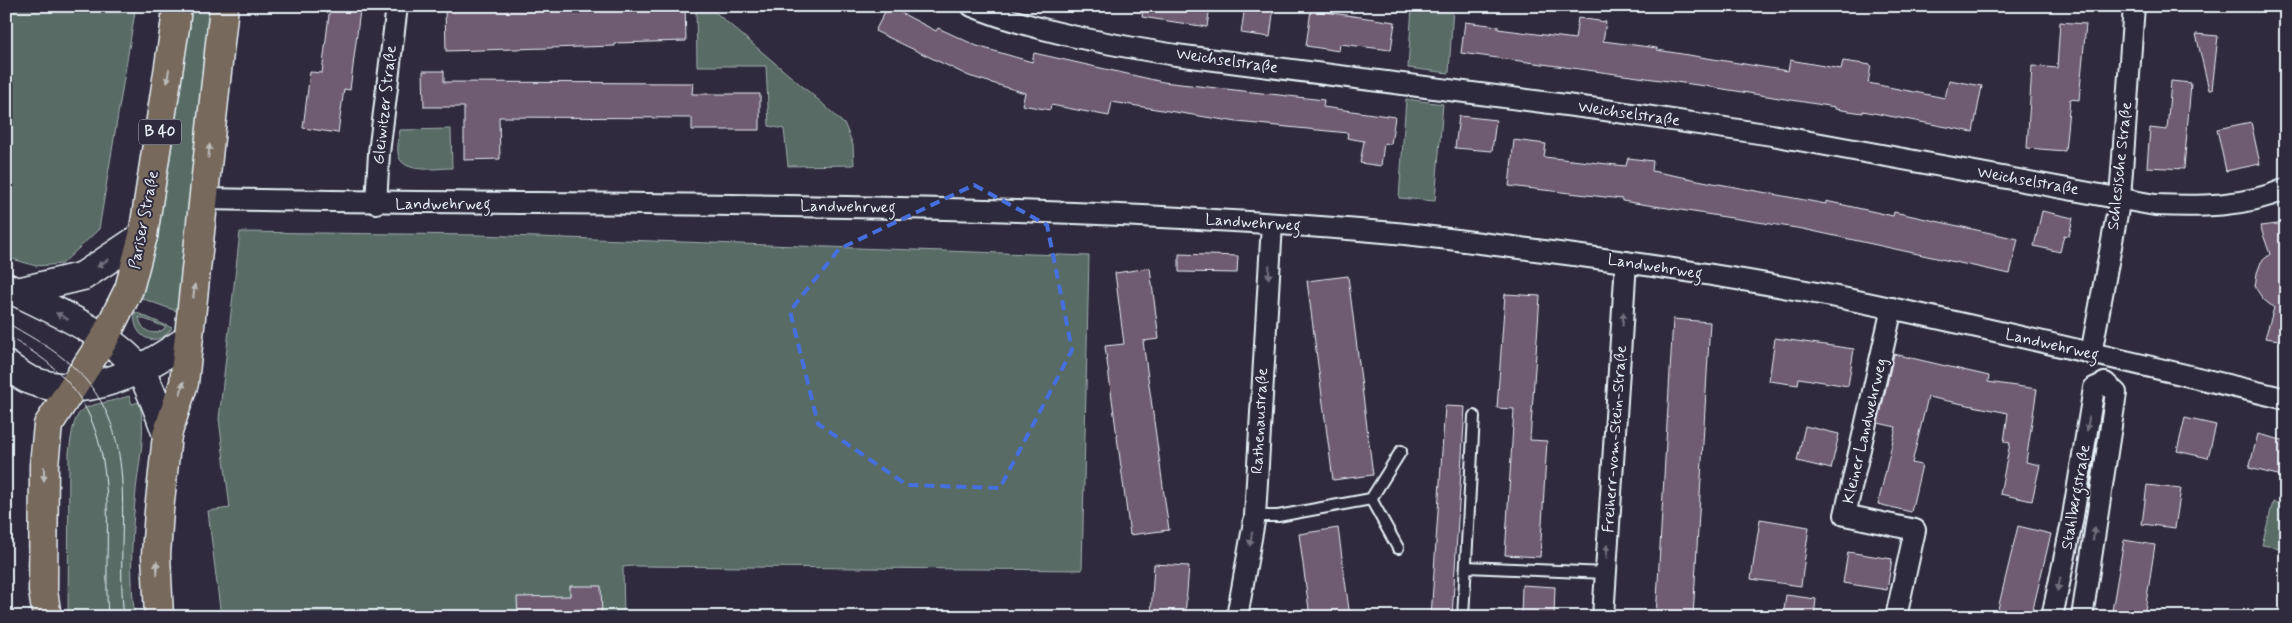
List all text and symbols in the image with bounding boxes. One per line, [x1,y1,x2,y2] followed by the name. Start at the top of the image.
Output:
[1175,43,1279,79] street label: Weichselstraße
[368,44,402,166] street label: Gleiwitzer Straße
[164,68,172,84] one-way arrow
[1577,96,1681,132] street label: Weichselstraße
[2103,101,2137,231] street label: Schlesische Straße
[139,120,181,144] road number: B 40
[205,143,213,159] one-way arrow
[1976,162,2081,200] street label: Weichselstraße
[124,169,164,271] street label: Pariser Straße
[395,194,491,216] street label: Landwehrweg
[800,196,896,219] street label: Landwehrweg
[1204,209,1301,238] street label: Landwehrweg
[1606,249,1704,286] street label: Landwehrweg
[96,258,109,268] one-way arrow
[1265,265,1273,281] one-way arrow
[190,283,198,299] one-way arrow
[1620,310,1628,326] one-way arrow
[54,312,69,320] one-way arrow
[2003,324,2101,367] street label: Landwehrweg
[1598,345,1632,533] street label: Freiherr-vom-Stein-Straße
[1838,356,1892,506] street label: Kleiner Landwehrweg
[1247,367,1273,475] street label: Rathenaustraße
[178,381,186,396] one-way arrow
[2084,416,2092,432] one-way arrow
[2056,443,2097,551] street label: Stahlbergstraße
[40,466,48,482] one-way arrow
[2091,526,2099,542] one-way arrow
[1246,532,1254,548] one-way arrow
[1604,542,1612,558] one-way arrow
[152,560,160,576] one-way arrow
[2055,576,2063,591] one-way arrow

